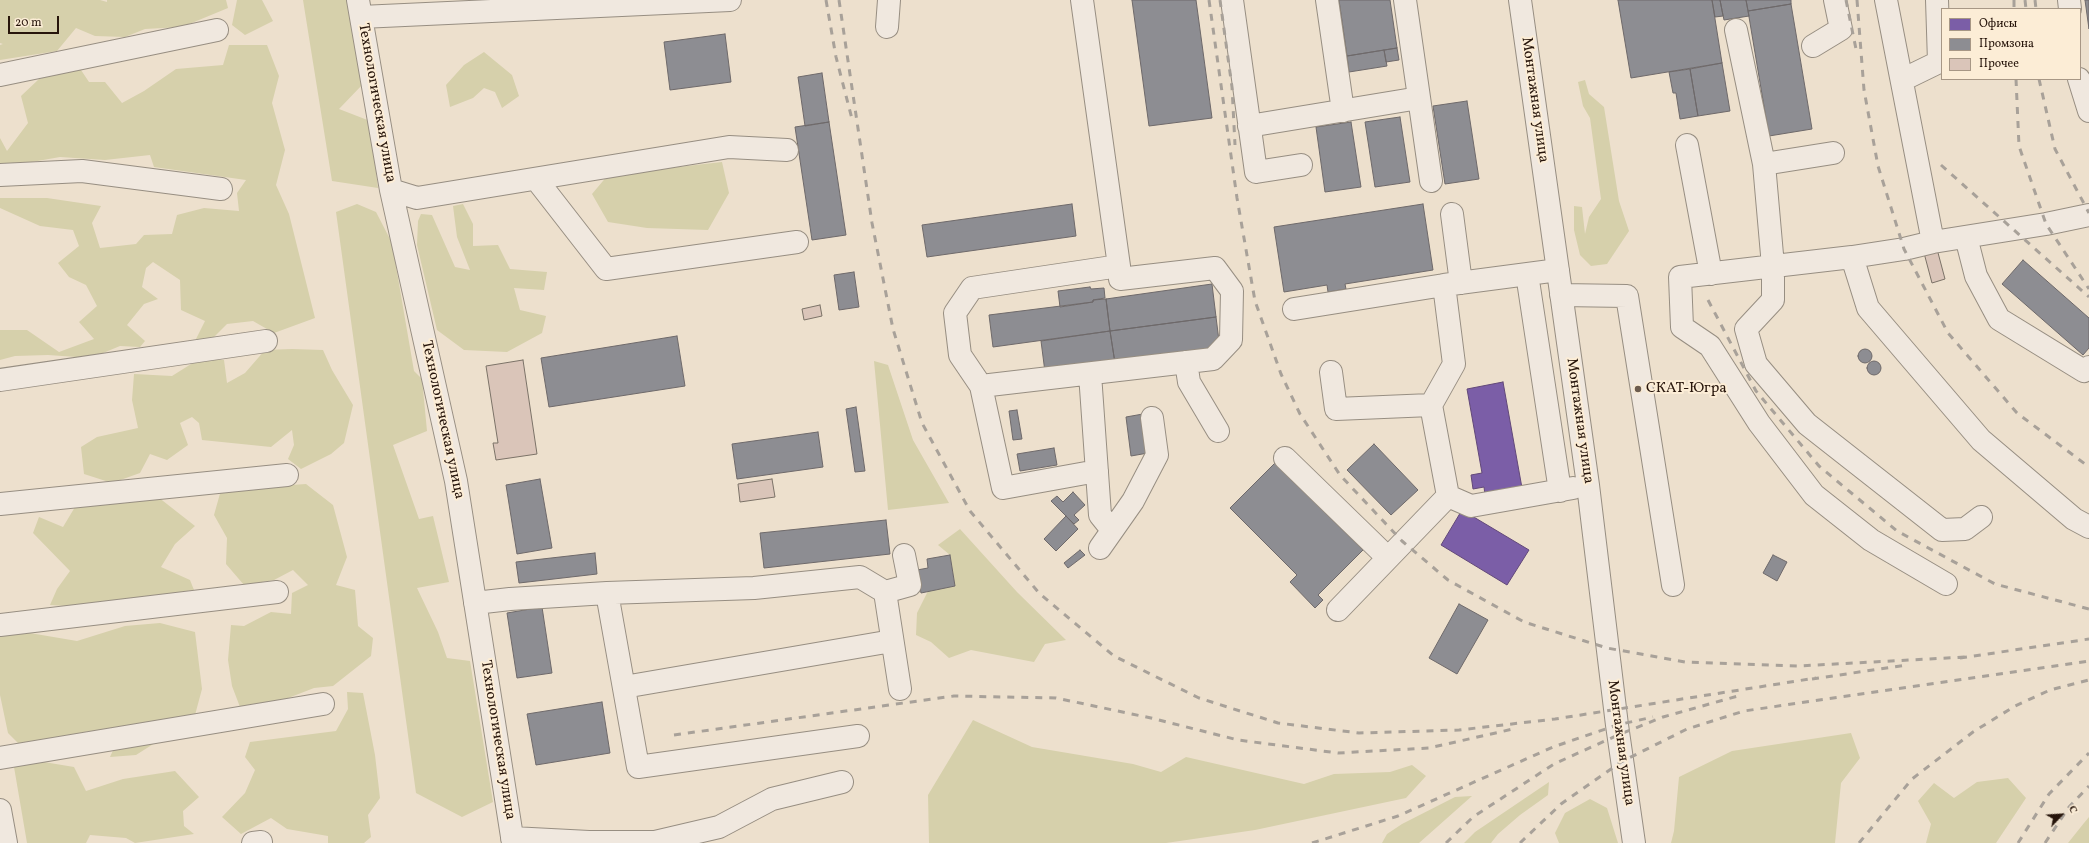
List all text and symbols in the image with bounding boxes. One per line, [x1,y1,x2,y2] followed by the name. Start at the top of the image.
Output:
[10,8,61,34] scale bar
[1941,8,2081,80] legend
[15,15,42,31] text: 20 m
[1979,16,2017,32] text: Офисы
[353,22,399,184] street label: Технологическая улица
[1516,36,1552,164] street label: Монтажная улица
[1979,36,2034,52] text: Промзона
[1979,56,2019,72] text: Прочее
[416,339,468,501] street label: Технологическая улица
[1561,357,1597,485] street label: Монтажная улица
[1646,380,1727,398] place label: СКАТ-Югра
[1633,384,1643,394] marker: СКАТ-Югра
[475,659,519,821] street label: Технологическая улица
[1602,679,1638,807] street label: Монтажная улица
[2041,795,2081,835] north arrow
[2064,803,2081,816] text: С

